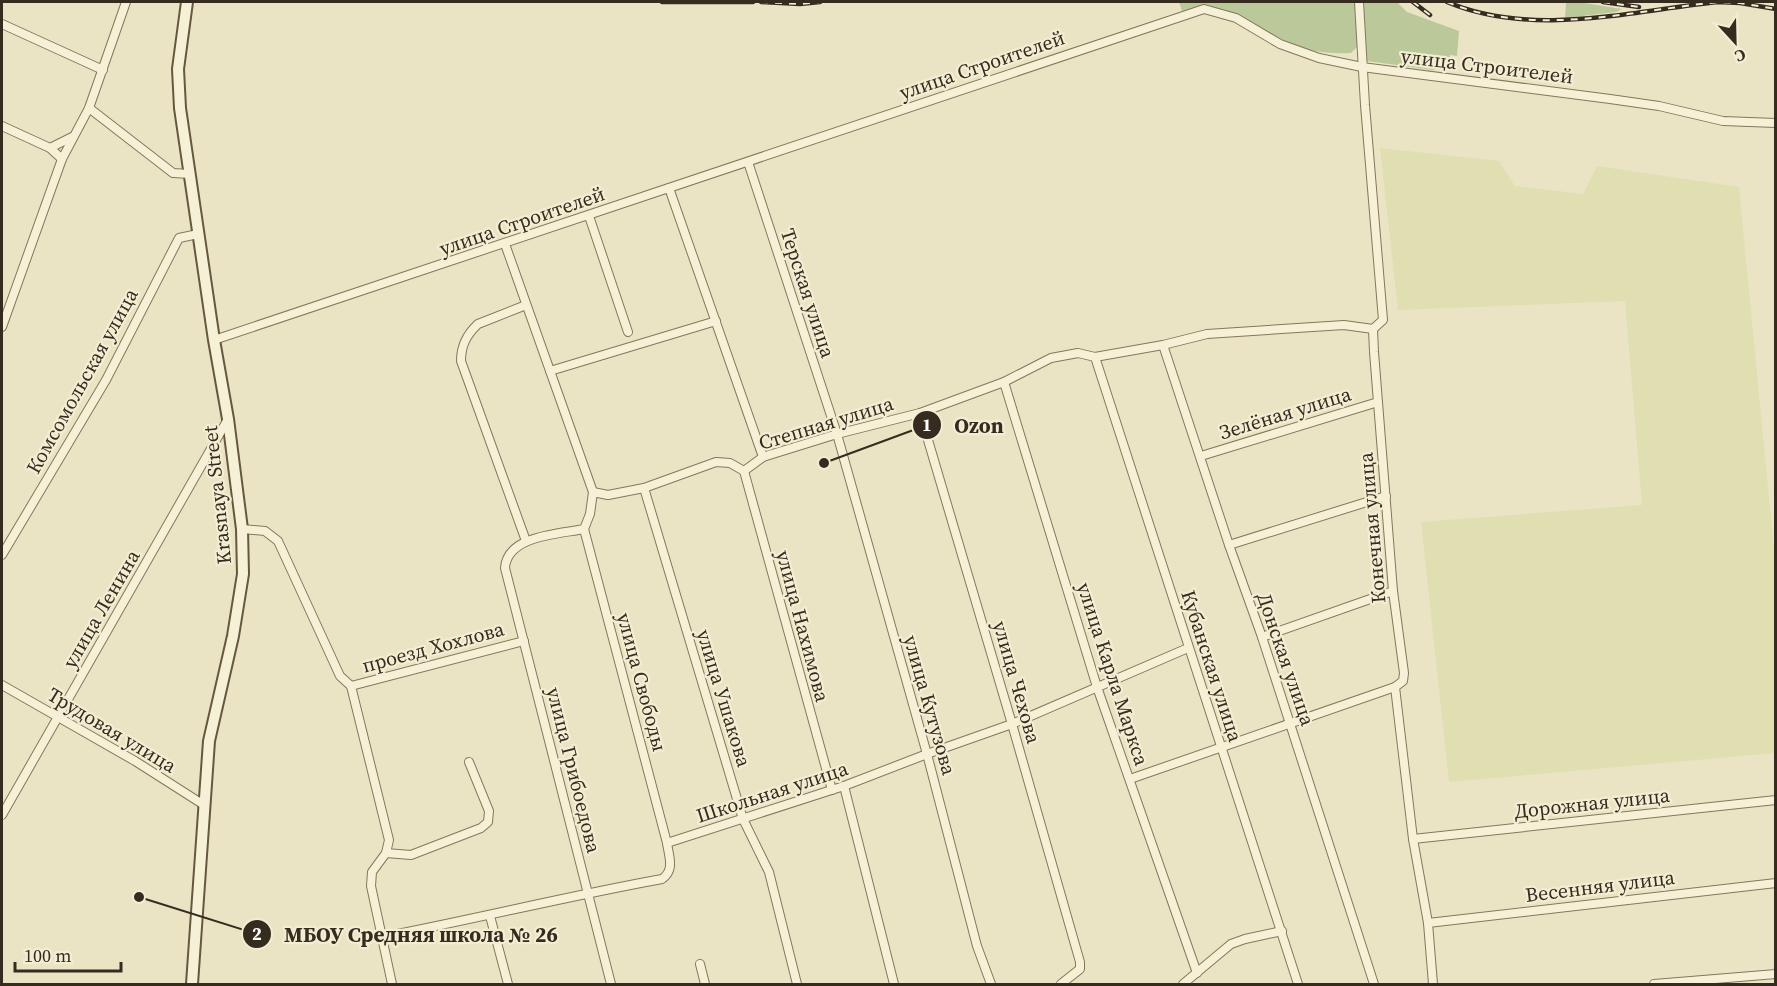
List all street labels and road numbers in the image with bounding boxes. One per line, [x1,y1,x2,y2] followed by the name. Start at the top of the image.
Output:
[895,23,1069,106] street label: улица Строителей
[1399,42,1575,90] street label: улица Строителей
[435,179,609,262] street label: улица Строителей
[774,225,842,362] street label: Терская улица
[19,283,145,479] street label: Комсомольская улица
[1216,379,1355,446] street label: Зелёная улица
[755,389,898,457] street label: Степная улица
[196,424,238,566] street label: Krasnaya Street
[1351,451,1393,605] street label: Конечная улица
[56,544,147,674] street label: улица Ленина
[769,547,837,706] street label: улица Нахимова
[1070,579,1156,770] street label: улица Карла Маркса
[1174,587,1250,746] street label: Кубанская улица
[1250,589,1322,730] street label: Донская улица
[610,609,674,755] street label: улица Свободы
[359,614,508,679] street label: проезд Хохлова
[986,617,1048,747] street label: улица Чехова
[690,626,758,771] street label: улица Ушакова
[897,632,964,779] street label: улица Кутузова
[42,680,182,780] street label: Трудовая улица
[540,684,608,857] street label: улица Грибоедова
[692,754,852,830] street label: Школьная улица
[1513,781,1672,825] street label: Дорожная улица
[1524,863,1677,909] street label: Весенняя улица

